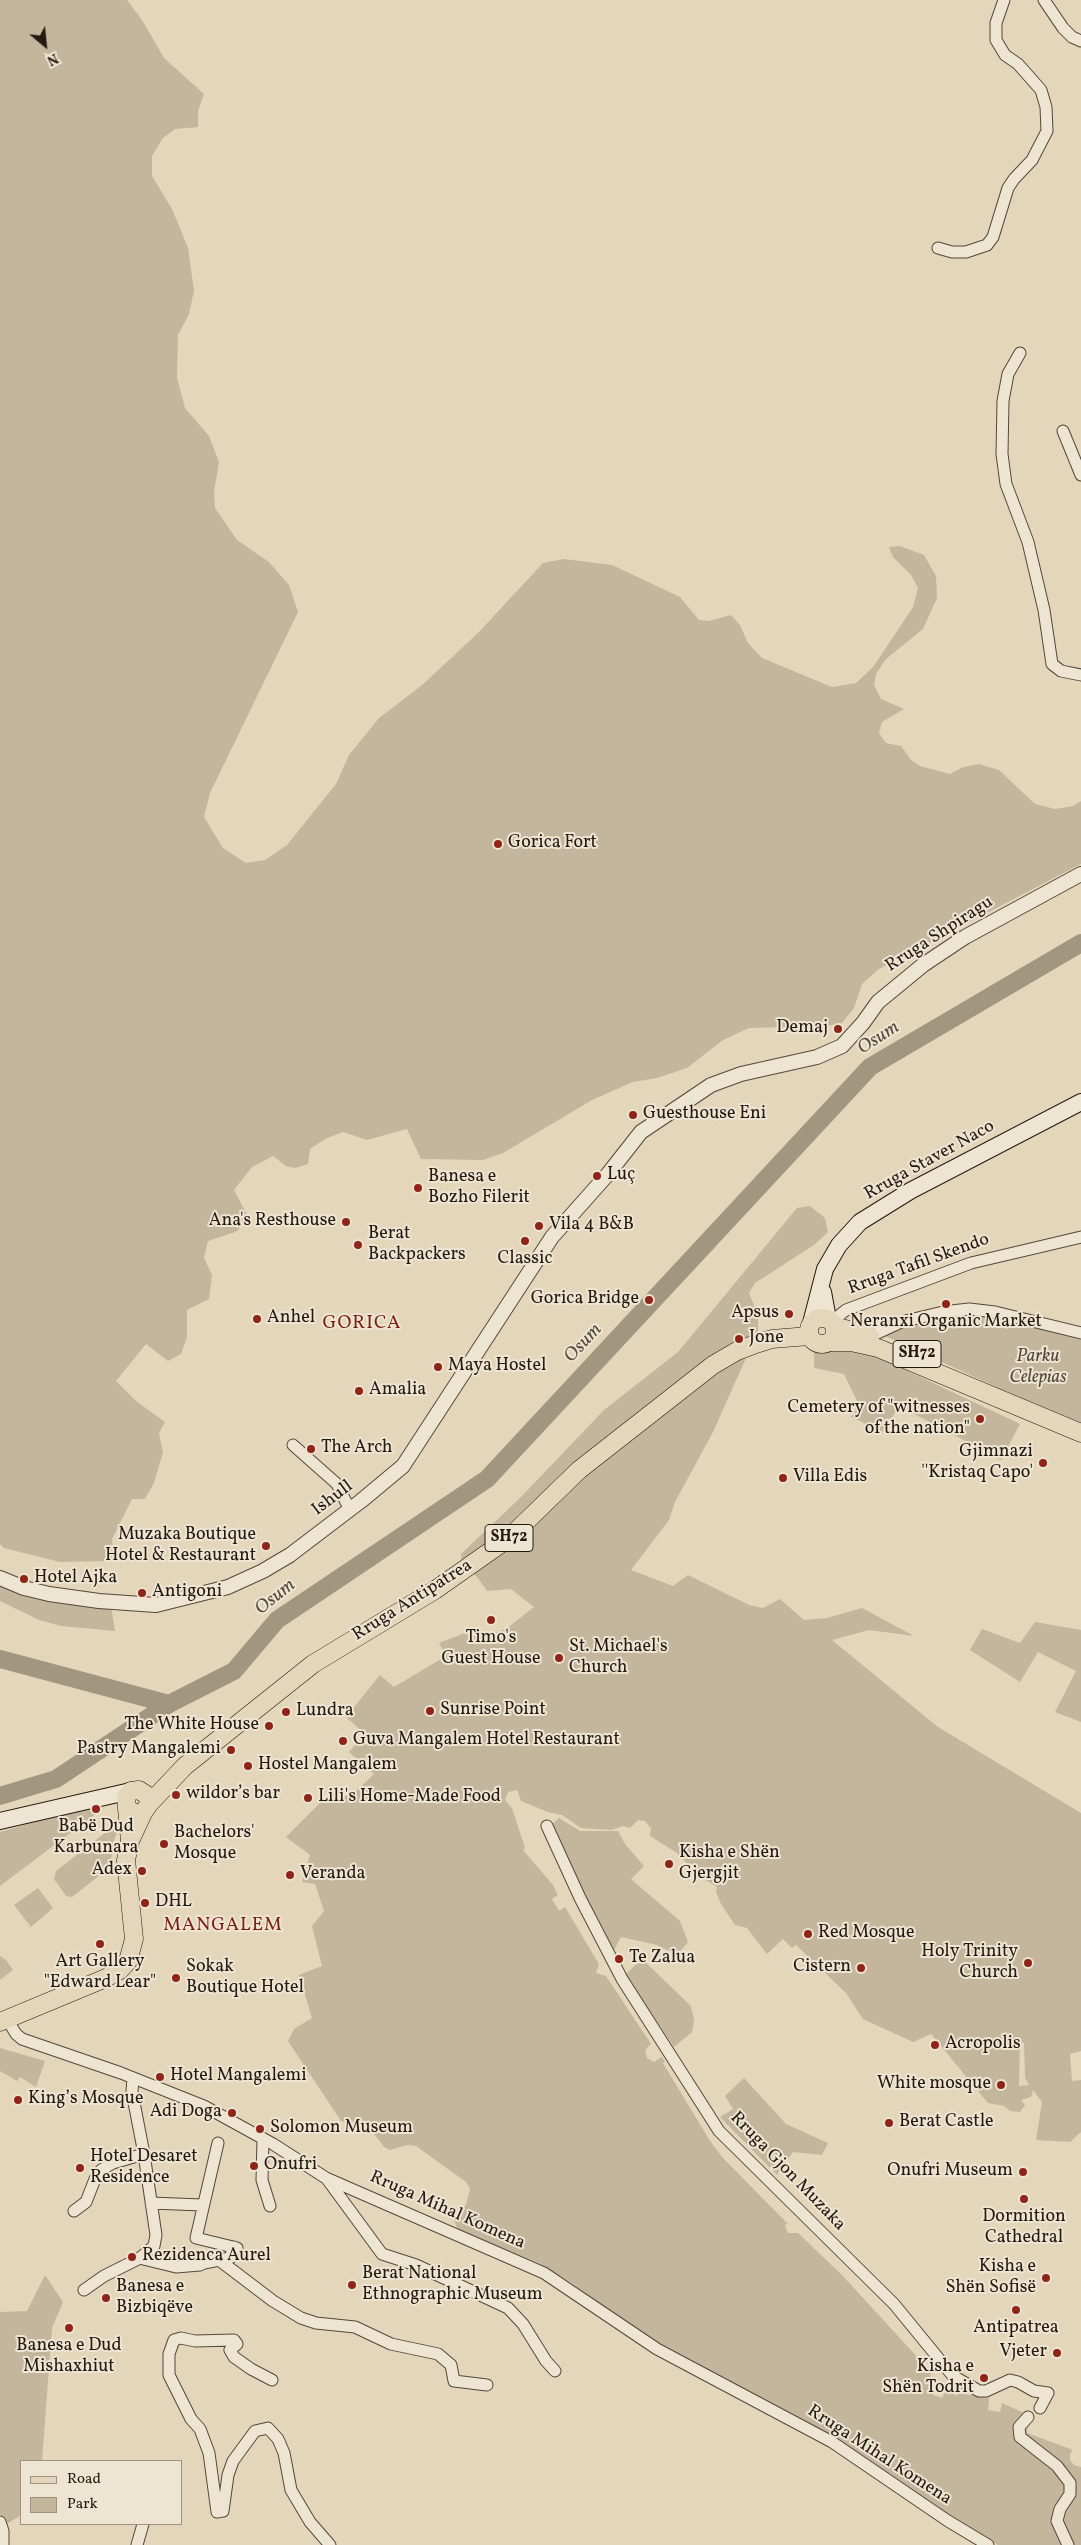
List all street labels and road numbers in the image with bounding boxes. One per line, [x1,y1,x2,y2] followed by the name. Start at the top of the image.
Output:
[882,892,998,978] street label: Rruga Shpiragu
[861,1116,999,1206] street label: Rruga Staver Naco
[845,1229,993,1301] street label: Rruga Tafil Skendo
[893,1340,941,1368] road number: SH72
[308,1477,358,1521] street label: Ishull
[485,1525,533,1552] road number: SH72
[349,1555,477,1647] street label: Rruga Antipatrea
[725,2108,849,2236] street label: Rruga Gjon Muzaka
[366,2167,528,2255] street label: Rruga Mihal Komena
[803,2401,955,2511] street label: Rruga Mihal Komena

